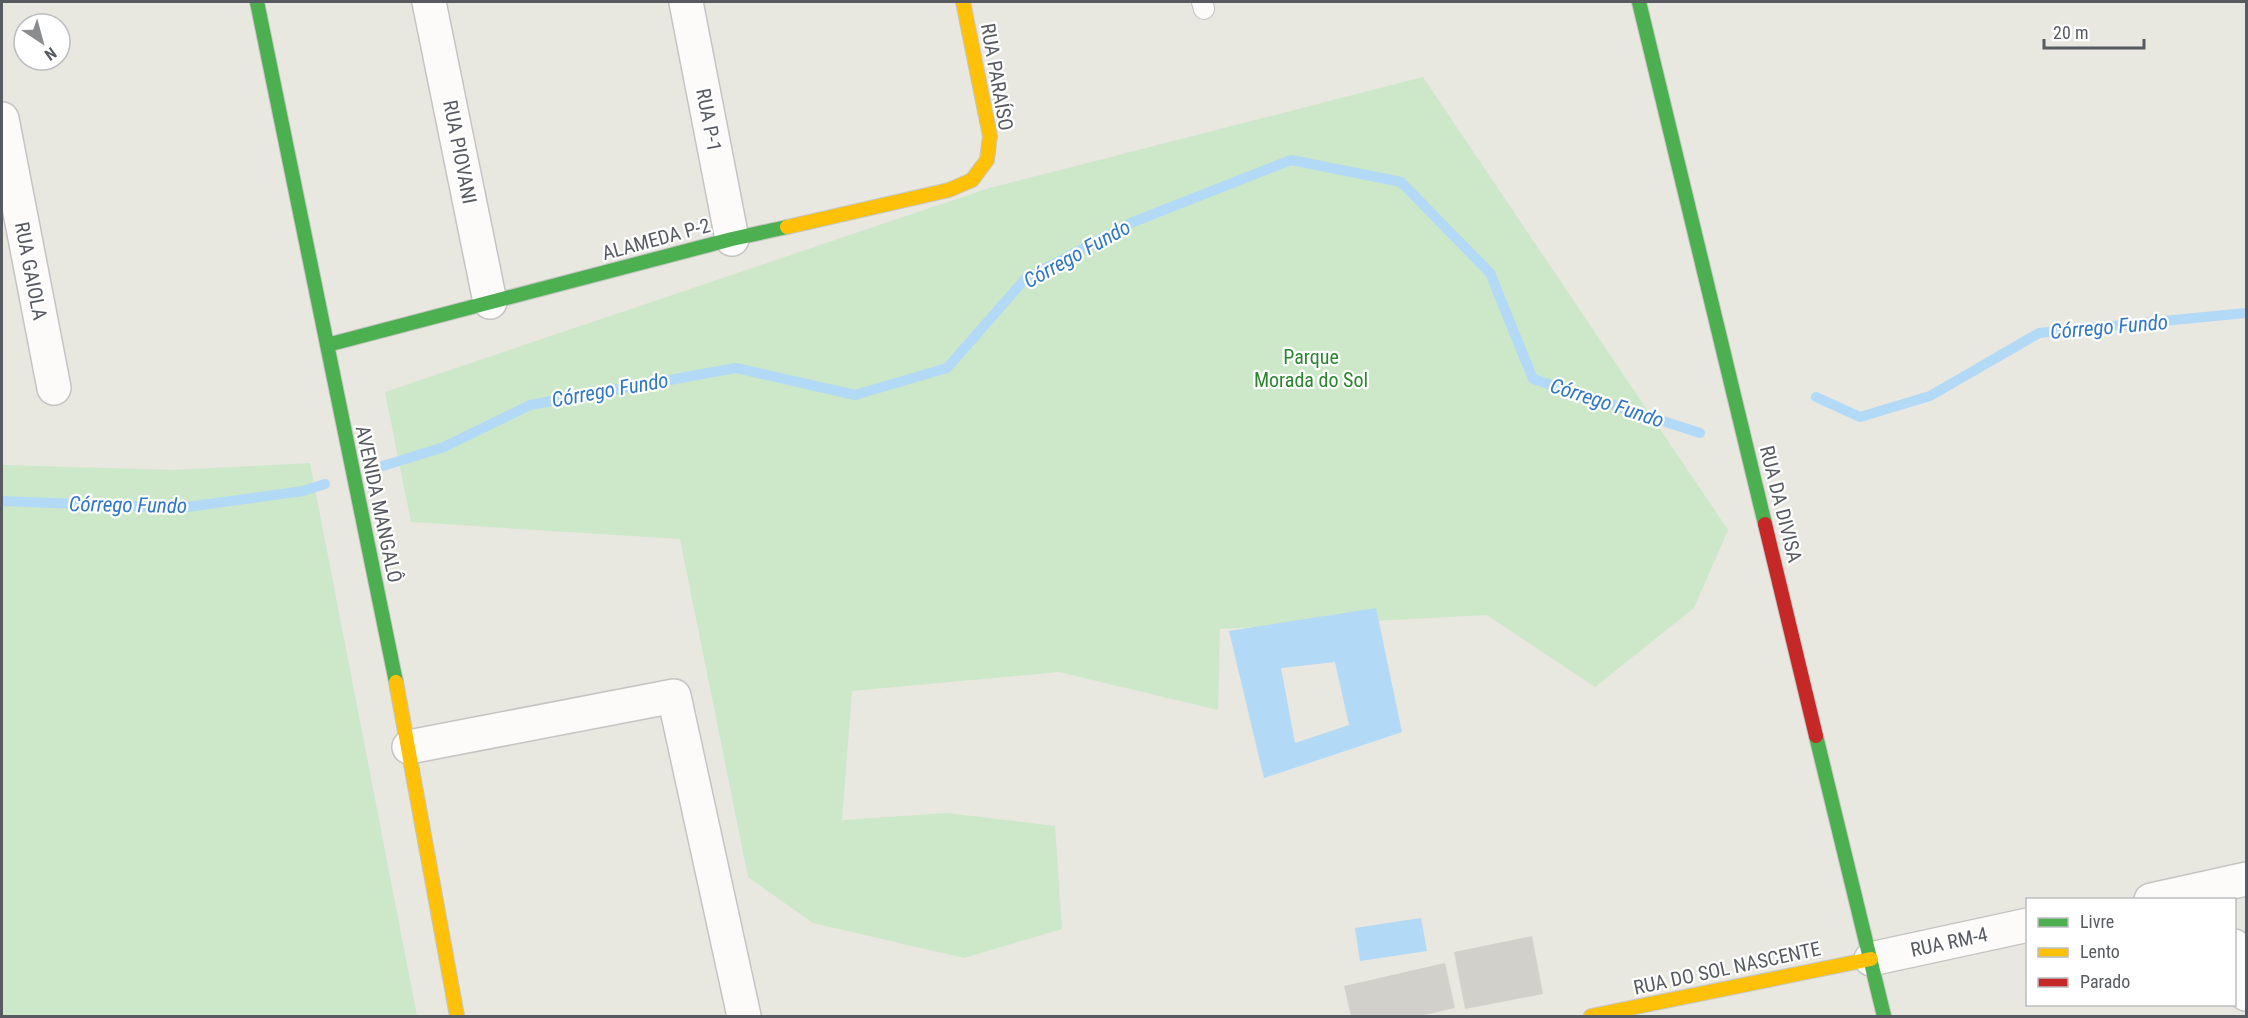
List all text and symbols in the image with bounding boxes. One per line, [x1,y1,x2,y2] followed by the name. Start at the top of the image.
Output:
[12,12,72,72] north arrow
[2044,12,2144,50] scale bar
[976,21,1018,133] street label: RUA PARAÍSO
[2053,22,2088,43] text: 20 m
[41,43,60,64] text: N
[691,86,727,154] street label: RUA P-1
[438,98,482,206] street label: RUA PIOVANI
[599,213,713,265] street label: ALAMEDA P-2
[1019,215,1135,293] water label: Córrego Fundo
[10,220,52,323] street label: RUA GAIOLA
[2049,310,2169,344] water label: Córrego Fundo
[1254,345,1368,392] park label: Parque Morada do Sol
[550,368,670,412] water label: Córrego Fundo
[1547,373,1667,433] water label: Córrego Fundo
[351,423,407,585] street label: AVENIDA MANGALÔ
[1755,443,1807,565] street label: RUA DA DIVISA
[69,492,187,518] water label: Córrego Fundo
[2026,898,2236,1006] legend
[2080,911,2114,932] text: Livre
[1908,922,1990,962] street label: RUA RM-4
[1631,936,1823,1000] street label: RUA DO SOL NASCENTE
[2080,941,2120,962] text: Lento
[2080,971,2130,992] text: Parado

